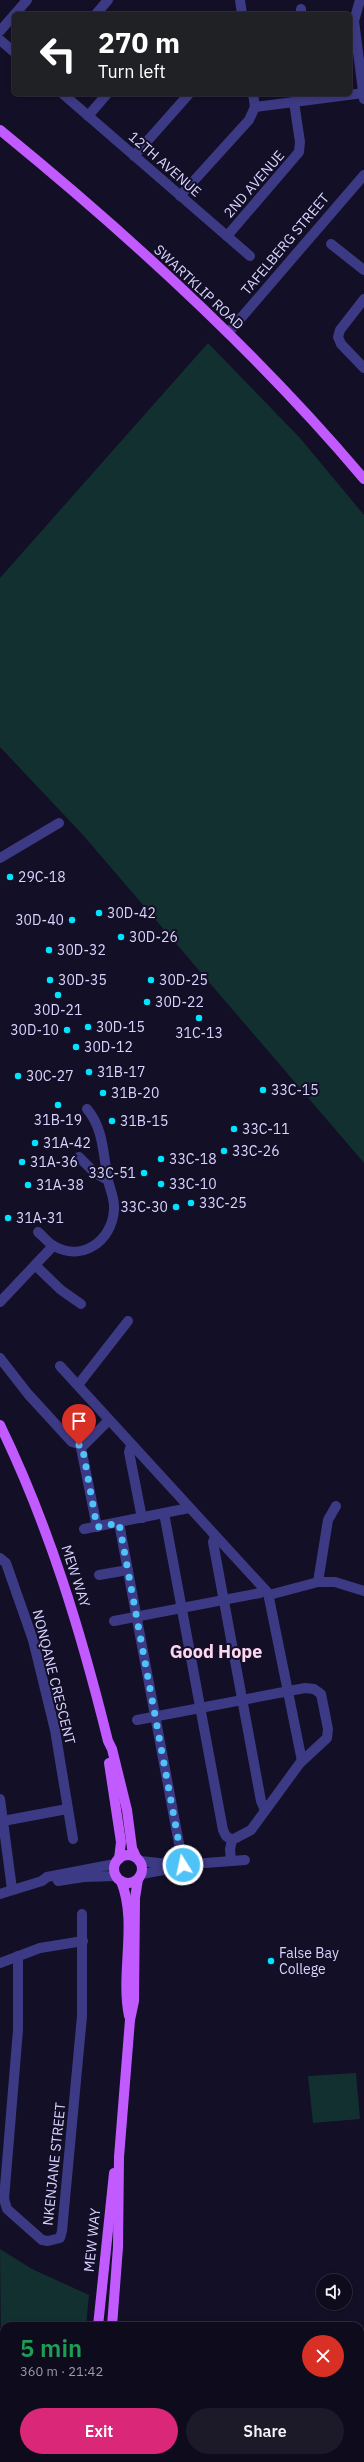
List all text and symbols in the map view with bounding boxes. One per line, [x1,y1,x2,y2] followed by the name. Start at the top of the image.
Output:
[98,24,180,61] text: 270 m
[32,28,84,80] icon: left
[98,60,166,83] text: Turn left
[125,127,205,201] street label: 12TH AVENUE
[220,147,288,221] street label: 2ND AVENUE
[237,189,333,299] street label: TAFELBERG STREET
[150,241,248,333] street label: SWARTKLIP ROAD
[18,868,66,886] place label: 29C-18
[5,872,15,882] marker: 29C-18
[107,904,156,922] place label: 30D-42
[94,908,104,918] marker: 30D-42
[15,911,64,929] place label: 30D-40
[67,915,77,925] marker: 30D-40
[129,928,178,946] place label: 30D-26
[116,932,126,942] marker: 30D-26
[57,941,106,959] place label: 30D-32
[44,945,54,955] marker: 30D-32
[58,971,107,989] place label: 30D-35
[159,971,208,989] place label: 30D-25
[45,975,55,985] marker: 30D-35
[146,975,156,985] marker: 30D-25
[53,990,63,1000] marker: 30D-21
[155,993,204,1011] place label: 30D-22
[142,997,152,1007] marker: 30D-22
[34,1001,82,1019] place label: 30D-21
[194,1013,204,1023] marker: 31C-13
[96,1018,145,1036] place label: 30D-15
[10,1021,59,1039] place label: 30D-10
[83,1022,93,1032] marker: 30D-15
[175,1024,223,1042] place label: 31C-13
[62,1025,72,1035] marker: 30D-10
[84,1038,133,1056] place label: 30D-12
[71,1042,81,1052] marker: 30D-12
[97,1063,145,1081] place label: 31B-17
[26,1067,74,1085] place label: 30C-27
[84,1067,94,1077] marker: 31B-17
[13,1071,23,1081] marker: 30C-27
[271,1081,319,1099] place label: 33C-15
[111,1084,159,1102] place label: 31B-20
[258,1085,268,1095] marker: 33C-15
[98,1088,108,1098] marker: 31B-20
[53,1100,63,1110] marker: 31B-19
[34,1111,82,1129] place label: 31B-19
[120,1112,168,1130] place label: 31B-15
[107,1116,117,1126] marker: 31B-15
[242,1120,290,1138] place label: 33C-11
[229,1124,239,1134] marker: 33C-11
[43,1134,91,1152] place label: 31A-42
[30,1138,40,1148] marker: 31A-42
[232,1142,280,1160] place label: 33C-26
[219,1146,229,1156] marker: 33C-26
[169,1150,217,1168] place label: 33C-18
[30,1153,78,1171] place label: 31A-36
[156,1154,166,1164] marker: 33C-18
[17,1157,27,1167] marker: 31A-36
[88,1164,136,1182] place label: 33C-51
[139,1168,149,1178] marker: 33C-51
[169,1175,217,1193] place label: 33C-10
[36,1176,84,1194] place label: 31A-38
[156,1179,166,1189] marker: 33C-10
[23,1180,33,1190] marker: 31A-38
[199,1194,247,1212] place label: 33C-25
[120,1198,168,1216] place label: 33C-30
[186,1198,196,1208] marker: 33C-25
[171,1202,181,1212] marker: 33C-30
[16,1209,64,1227] place label: 31A-31
[3,1213,13,1223] marker: 31A-31
[62,1404,96,1445] pin
[68,1410,90,1432] icon: arrive
[58,1543,95,1610] street label: MEW WAY
[29,1608,79,1746] street label: NONQANE CRESCENT
[170,1640,262,1663] district label: Good Hope
[162,1844,204,1886] position arrow
[279,1944,339,1978] place label: False Bay College
[266,1956,276,1966] marker: False Bay College
[39,2102,69,2226] street label: NKENJANE STREET
[80,2206,104,2273] street label: MEW WAY
[316,2274,352,2310] map controls
[316,2274,352,2310] button: sound
[20,2332,82,2364] text: 5 min
[302,2335,344,2377] button: close
[20,2363,103,2380] text: 360 m · 21:42
[20,2408,178,2454] button: Exit
[186,2408,344,2454] button: Share

